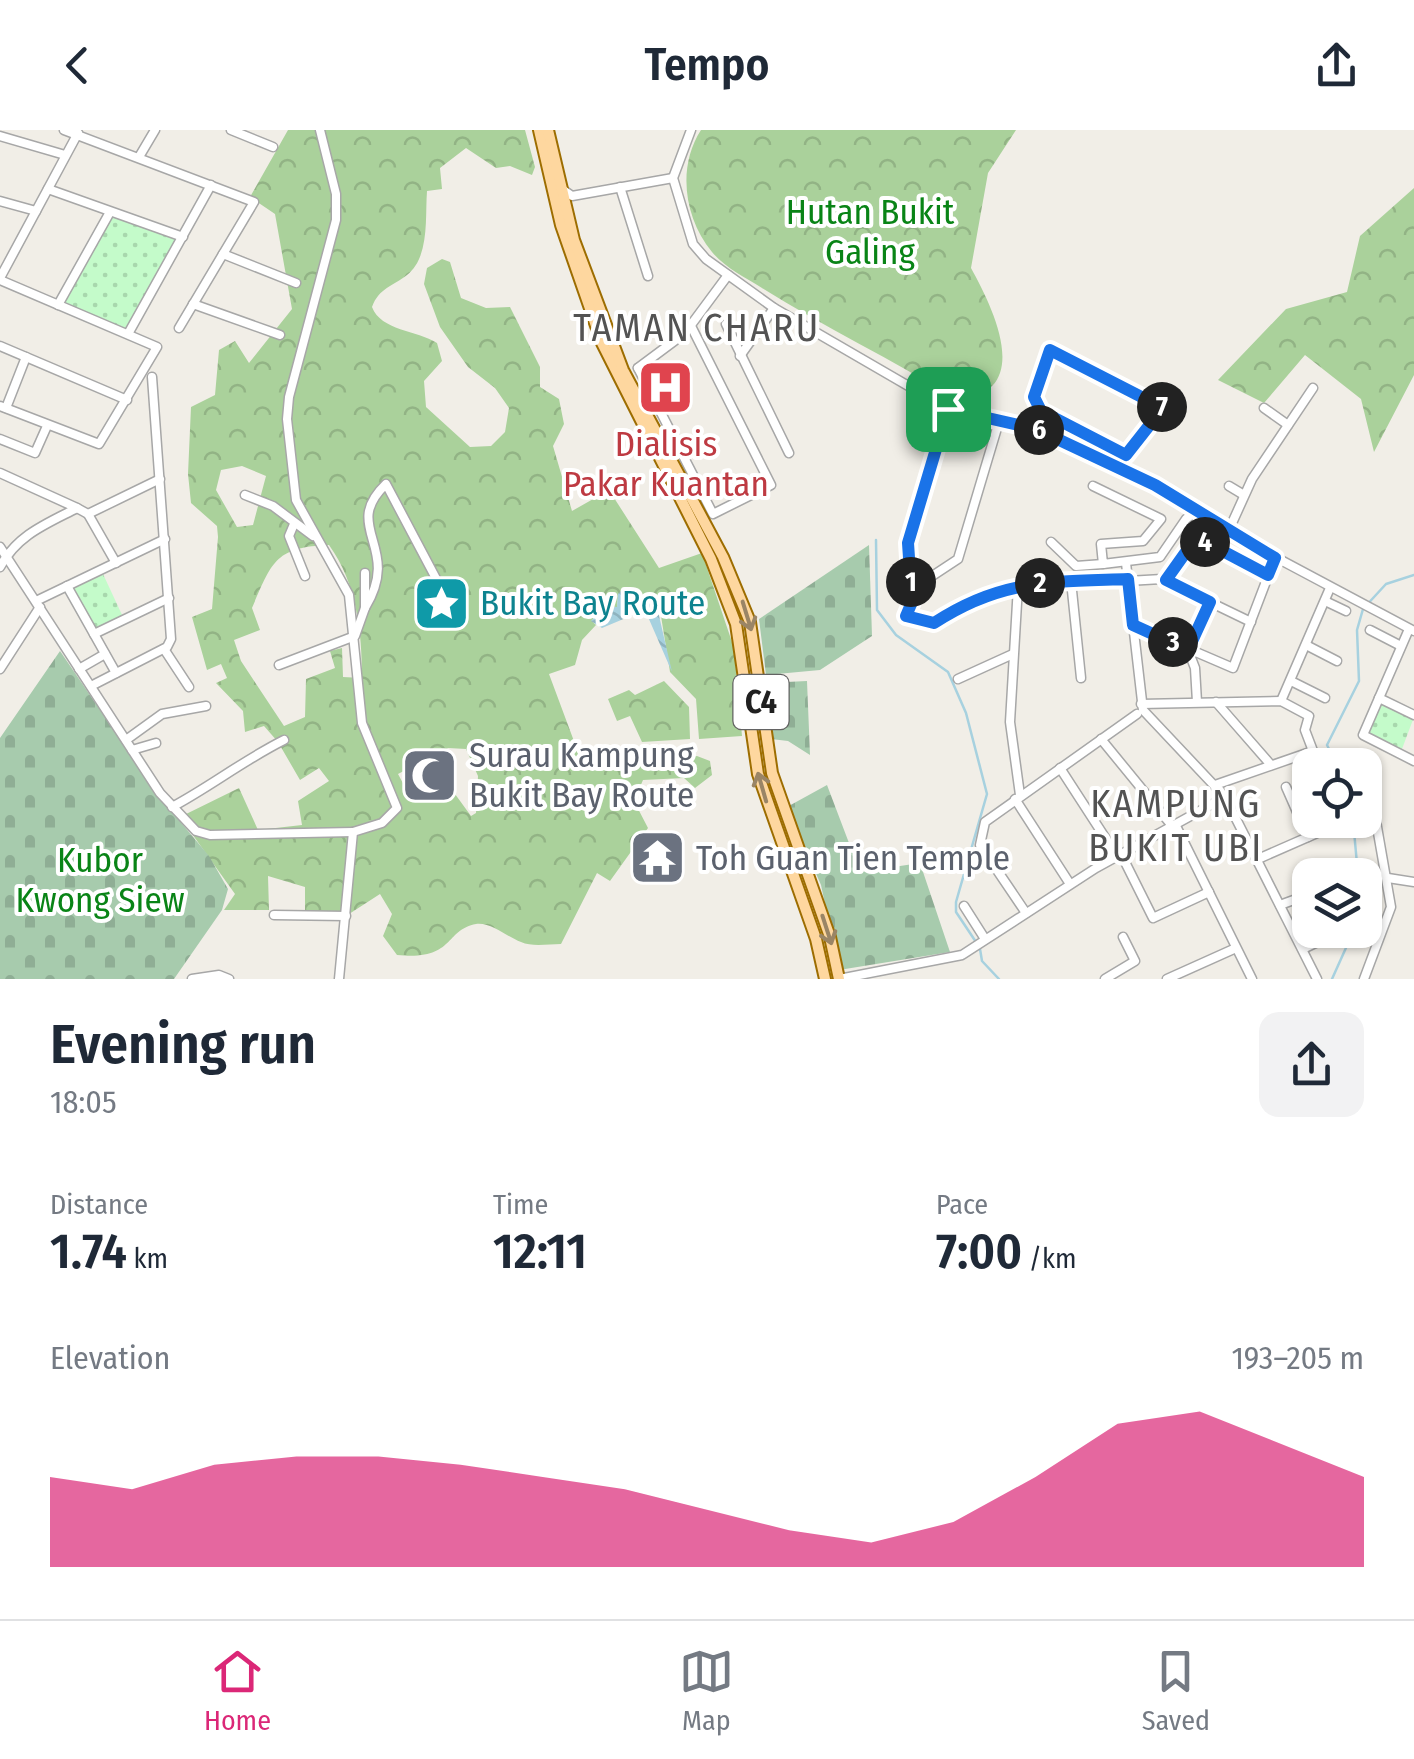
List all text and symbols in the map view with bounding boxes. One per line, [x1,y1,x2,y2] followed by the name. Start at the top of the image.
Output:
[50,38,105,93] icon: back
[645,38,769,92] text: Tempo
[1309,38,1364,93] icon: share
[786,191,955,273] park label: Hutan Bukit Galing
[573,305,821,351] district label: TAMAN CHARU
[636,358,696,418] hospital icon: Dialisis Pakar Kuantan
[906,367,991,452] pin
[921,382,976,437] icon: arrive
[1137,382,1187,432] pin: 7
[1156,390,1168,423] text: 7
[1014,405,1064,455] pin: 6
[1032,413,1046,446] text: 6
[563,423,769,505] place label: Dialisis Pakar Kuantan
[1180,517,1230,567] pin: 4
[1198,525,1212,558] text: 4
[886,557,936,607] pin: 1
[1015,558,1065,608] pin: 2
[905,565,917,598] text: 1
[1034,566,1046,599] text: 2
[411,573,471,633] place icon: Bukit Bay Route
[480,582,705,624] place label: Bukit Bay Route
[739,600,757,632] one-way arrow
[1148,617,1198,667] pin: 3
[1166,625,1180,658] text: 3
[734,675,788,729] road number: C4
[469,734,694,816] place label: Surau Kampung Bukit Bay Route
[400,745,460,805] mosque icon: Surau Kampung Bukit Bay Route
[1292,748,1382,948] map controls
[1292,748,1382,838] button: locate
[752,772,770,803] one-way arrow
[1088,781,1264,871] district label: KAMPUNG BUKIT UBI
[627,828,687,888] temple icon: Toh Guan Tien Temple
[696,837,1010,879] place label: Toh Guan Tien Temple
[15,839,185,921] park label: Kubor Kwong Siew
[1292,858,1382,948] button: layers
[819,913,837,945] one-way arrow
[50,1012,316,1078] text: Evening run
[1259,1012,1364,1117] button: share
[50,1083,117,1121] text: 18:05
[50,1188,148,1221] text: Distance
[493,1188,548,1221] text: Time
[936,1188,988,1221] text: Pace
[50,1221,127,1281] text: 1.74
[493,1221,587,1281] text: 12:11
[936,1221,1022,1281] text: 7:00
[127,1242,168,1275] text: km
[1022,1242,1077,1275] text: /km
[50,1339,170,1377] text: Elevation
[1231,1339,1364,1377] text: 193–205 m
[204,1644,271,1737] tab: Home
[679,1644,734,1737] tab: Map
[1142,1644,1210,1737] tab: Saved

